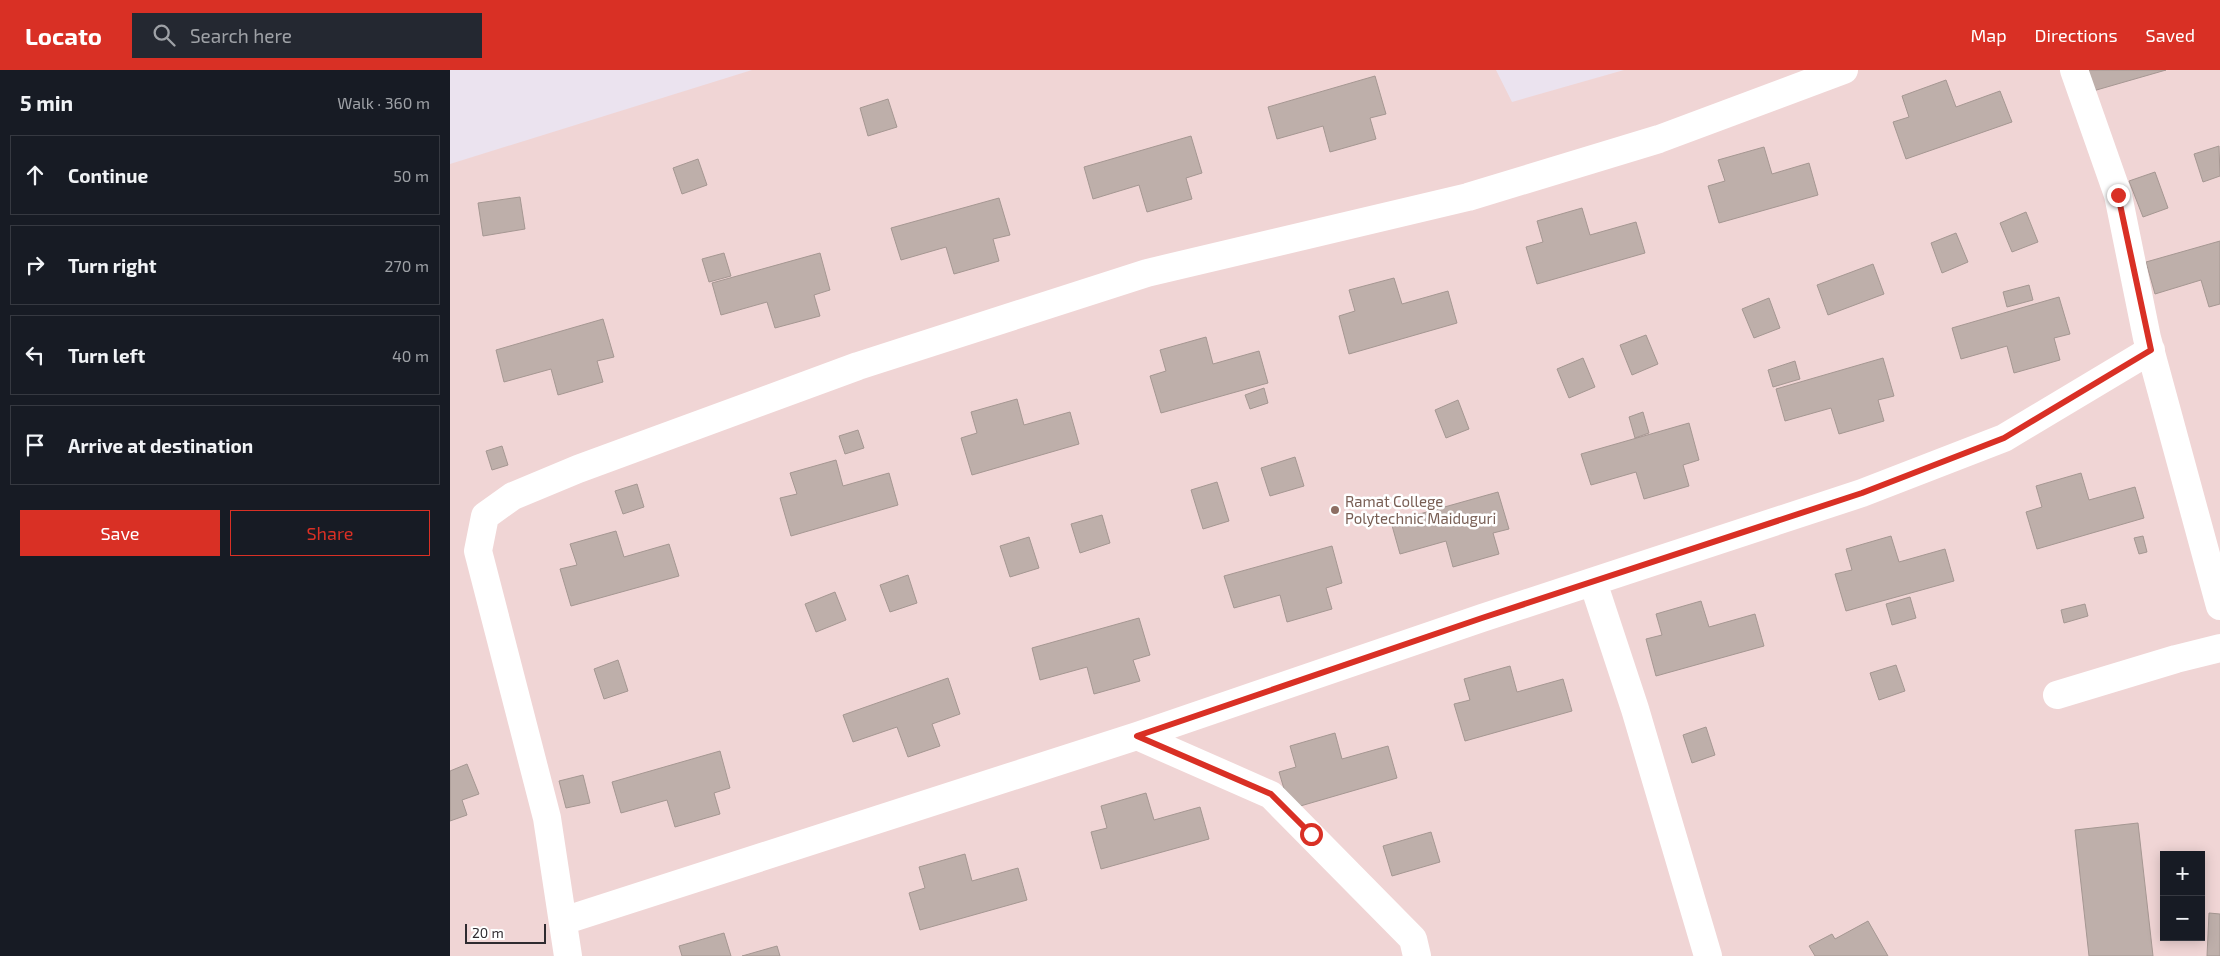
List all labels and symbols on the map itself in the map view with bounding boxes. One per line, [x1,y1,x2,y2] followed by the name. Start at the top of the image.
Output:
[2107,184,2130,207] route end
[1345,492,1496,527] place label: Ramat College Polytechnic Maiduguri
[1329,504,1341,516] marker: Ramat College Polytechnic Maiduguri
[1300,823,1323,846] route start
[465,921,546,944] scale bar

